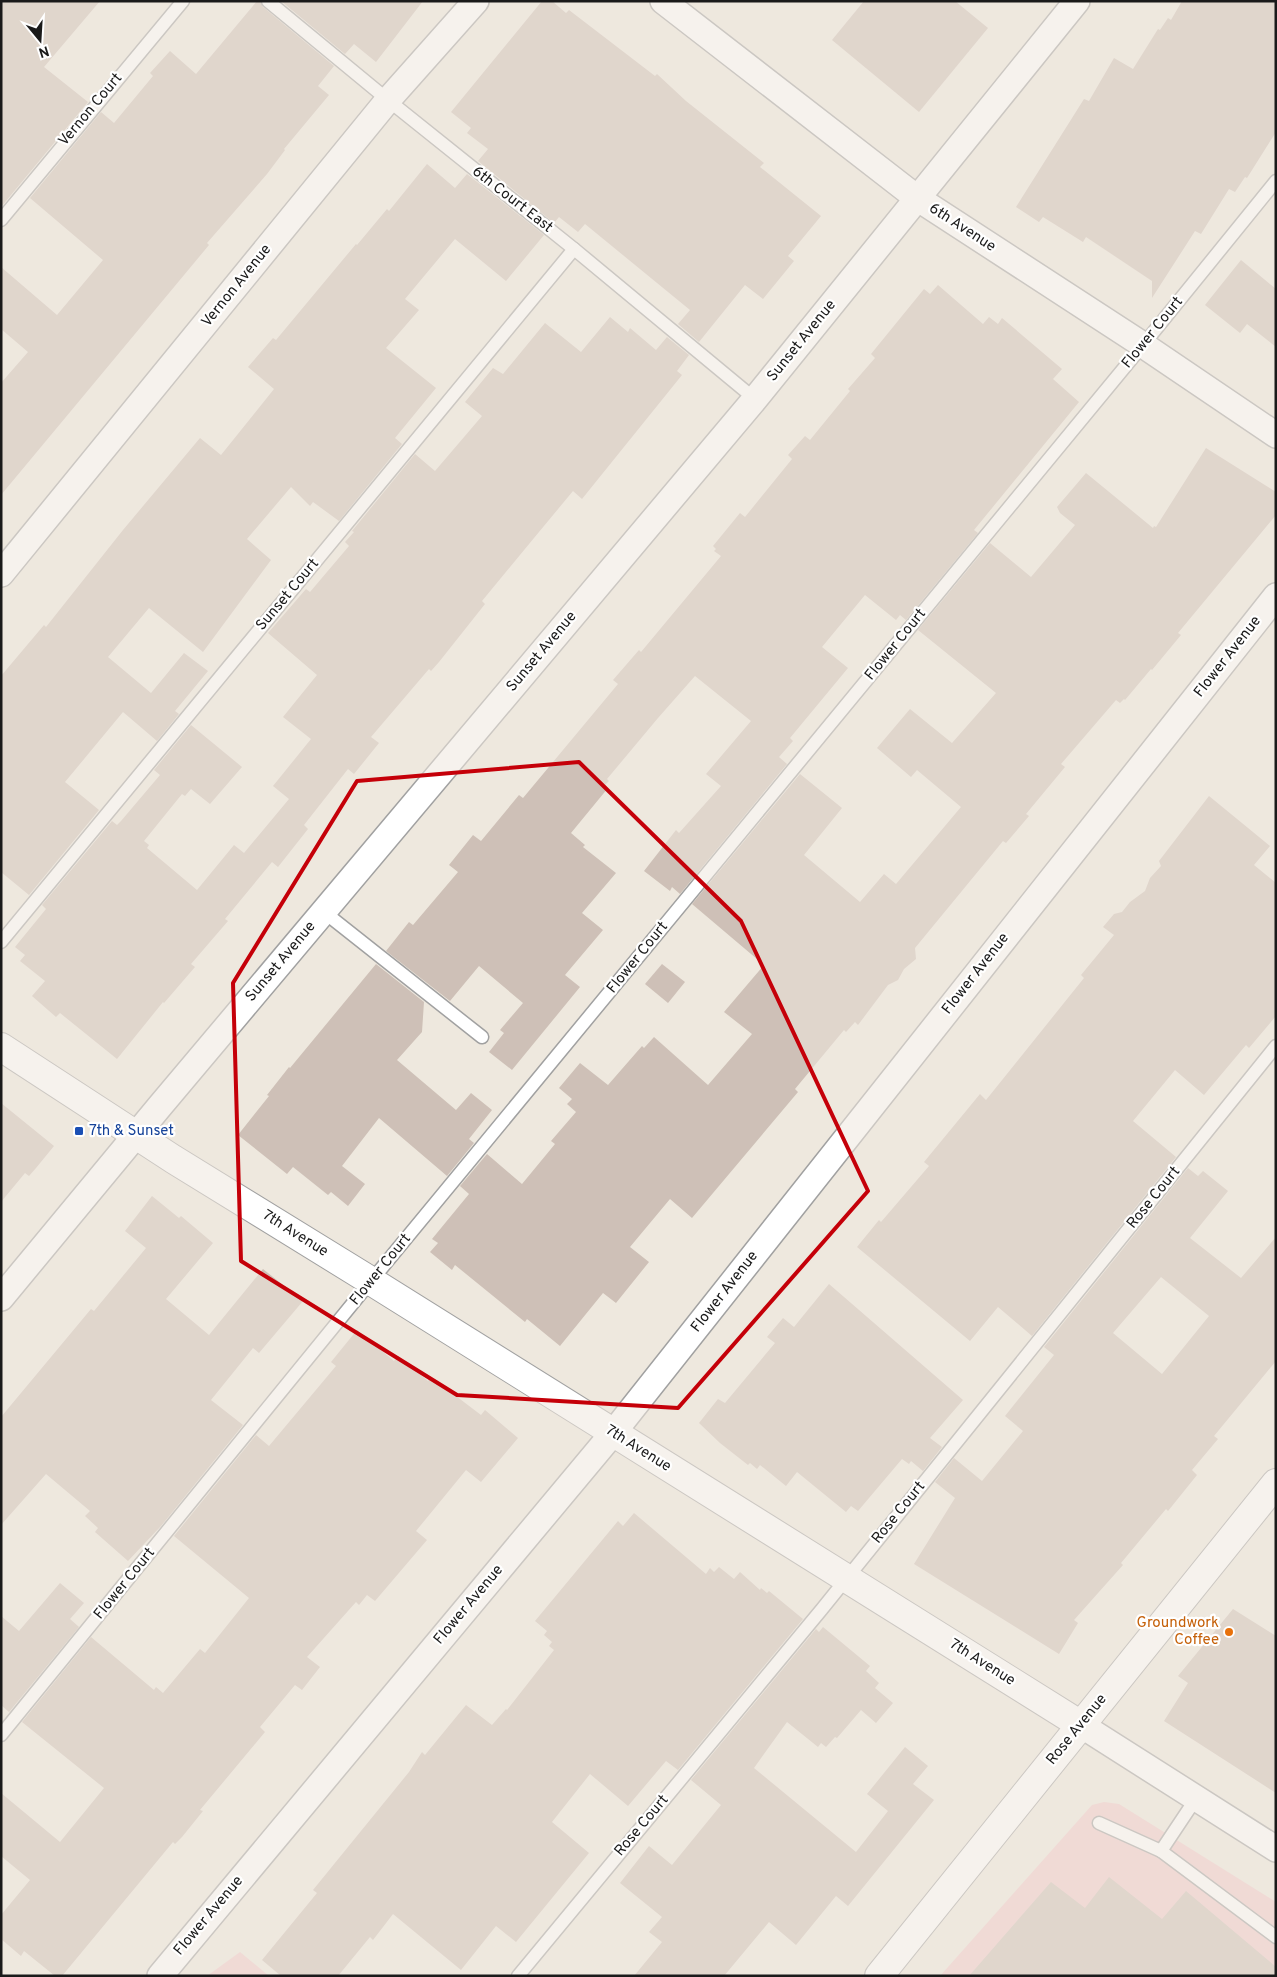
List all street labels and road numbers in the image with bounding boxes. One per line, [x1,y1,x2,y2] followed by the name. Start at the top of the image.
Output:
[55,70,127,150] street label: Vernon Court
[468,162,556,238] street label: 6th Court East
[925,199,999,257] street label: 6th Avenue
[198,241,276,331] street label: Vernon Avenue
[1118,293,1188,373] street label: Flower Court
[763,296,841,386] street label: Sunset Avenue
[252,555,324,635] street label: Sunset Court
[861,605,931,685] street label: Flower Court
[503,608,581,696] street label: Sunset Avenue
[1190,612,1266,702] street label: Flower Avenue
[242,918,320,1006] street label: Sunset Avenue
[603,918,673,998] street label: Flower Court
[938,929,1014,1019] street label: Flower Avenue
[1123,1163,1185,1233] street label: Rose Court
[258,1206,332,1262] street label: 7th Avenue
[346,1230,416,1310] street label: Flower Court
[687,1247,763,1337] street label: Flower Avenue
[601,1421,675,1477] street label: 7th Avenue
[868,1478,930,1548] street label: Rose Court
[90,1544,160,1624] street label: Flower Court
[430,1561,508,1649] street label: Flower Avenue
[945,1635,1019,1691] street label: 7th Avenue
[1043,1691,1111,1769] street label: Rose Avenue
[611,1791,673,1861] street label: Rose Court
[170,1872,248,1960] street label: Flower Avenue

